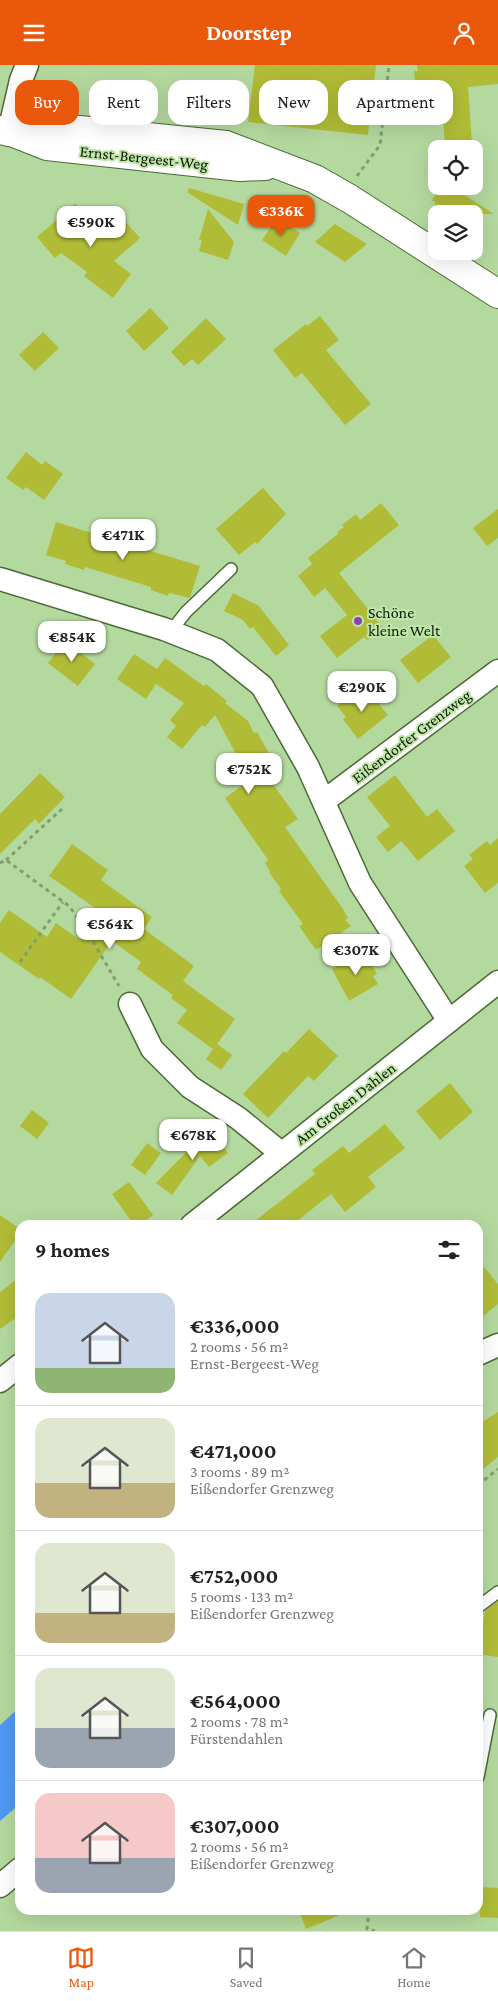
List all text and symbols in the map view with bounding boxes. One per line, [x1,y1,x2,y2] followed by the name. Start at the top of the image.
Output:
[20,19,48,47] icon: menu
[450,19,478,47] icon: person
[206,20,292,45] text: Doorstep
[15,80,79,125] chip: Buy
[89,80,158,125] chip: Rent
[168,80,249,125] chip: Filters
[259,80,328,125] chip: New
[338,80,453,125] chip: Apartment
[428,140,483,260] map controls
[428,140,483,195] button: locate
[79,142,209,174] street label: Ernst-Bergeest-Weg
[246,195,316,237] pin: €336K
[259,202,304,219] text: €336K
[56,205,126,248] pin: €590K
[428,205,483,260] button: layers
[68,213,114,230] text: €590K
[88,519,158,561] pin: €471K
[102,526,144,543] text: €471K
[368,604,441,639] place label: Schöne kleine Welt
[352,615,364,627] marker: Schöne kleine Welt
[37,621,107,663] pin: €854K
[49,628,95,645] text: €854K
[327,671,397,713] pin: €290K
[338,678,386,695] text: €290K
[349,686,475,787] street label: Eißendorfer Grenzweg
[214,753,284,795] pin: €752K
[227,760,271,777] text: €752K
[75,907,145,950] pin: €564K
[87,915,133,932] text: €564K
[321,933,391,976] pin: €307K
[333,941,379,958] text: €307K
[292,1059,399,1148] street label: Am Großen Dahlen
[158,1119,228,1161] pin: €678K
[170,1126,216,1143] text: €678K
[435,1236,463,1264] icon: filters
[35,1238,110,1262] text: 9 homes
[75,1313,135,1373] icon: home
[190,1314,279,1338] text: €336,000
[190,1338,289,1355] text: 2 rooms · 56 m²
[190,1355,319,1372] text: Ernst-Bergeest-Weg
[75,1438,135,1498] icon: home
[190,1439,276,1463] text: €471,000
[190,1463,289,1480] text: 3 rooms · 89 m²
[190,1480,334,1497] text: Eißendorfer Grenzweg
[75,1563,135,1623] icon: home
[190,1564,278,1588] text: €752,000
[190,1588,293,1605] text: 5 rooms · 133 m²
[190,1605,334,1622] text: Eißendorfer Grenzweg
[75,1688,135,1748] icon: home
[190,1689,281,1713] text: €564,000
[190,1713,289,1730] text: 2 rooms · 78 m²
[190,1730,283,1747] text: Fürstendahlen
[75,1813,135,1873] icon: home
[190,1814,279,1838] text: €307,000
[190,1838,289,1855] text: 2 rooms · 56 m²
[190,1855,334,1872] text: Eißendorfer Grenzweg
[67,1944,95,1990] tab: Map
[230,1944,263,1990] tab: Saved
[397,1944,431,1990] tab: Home

